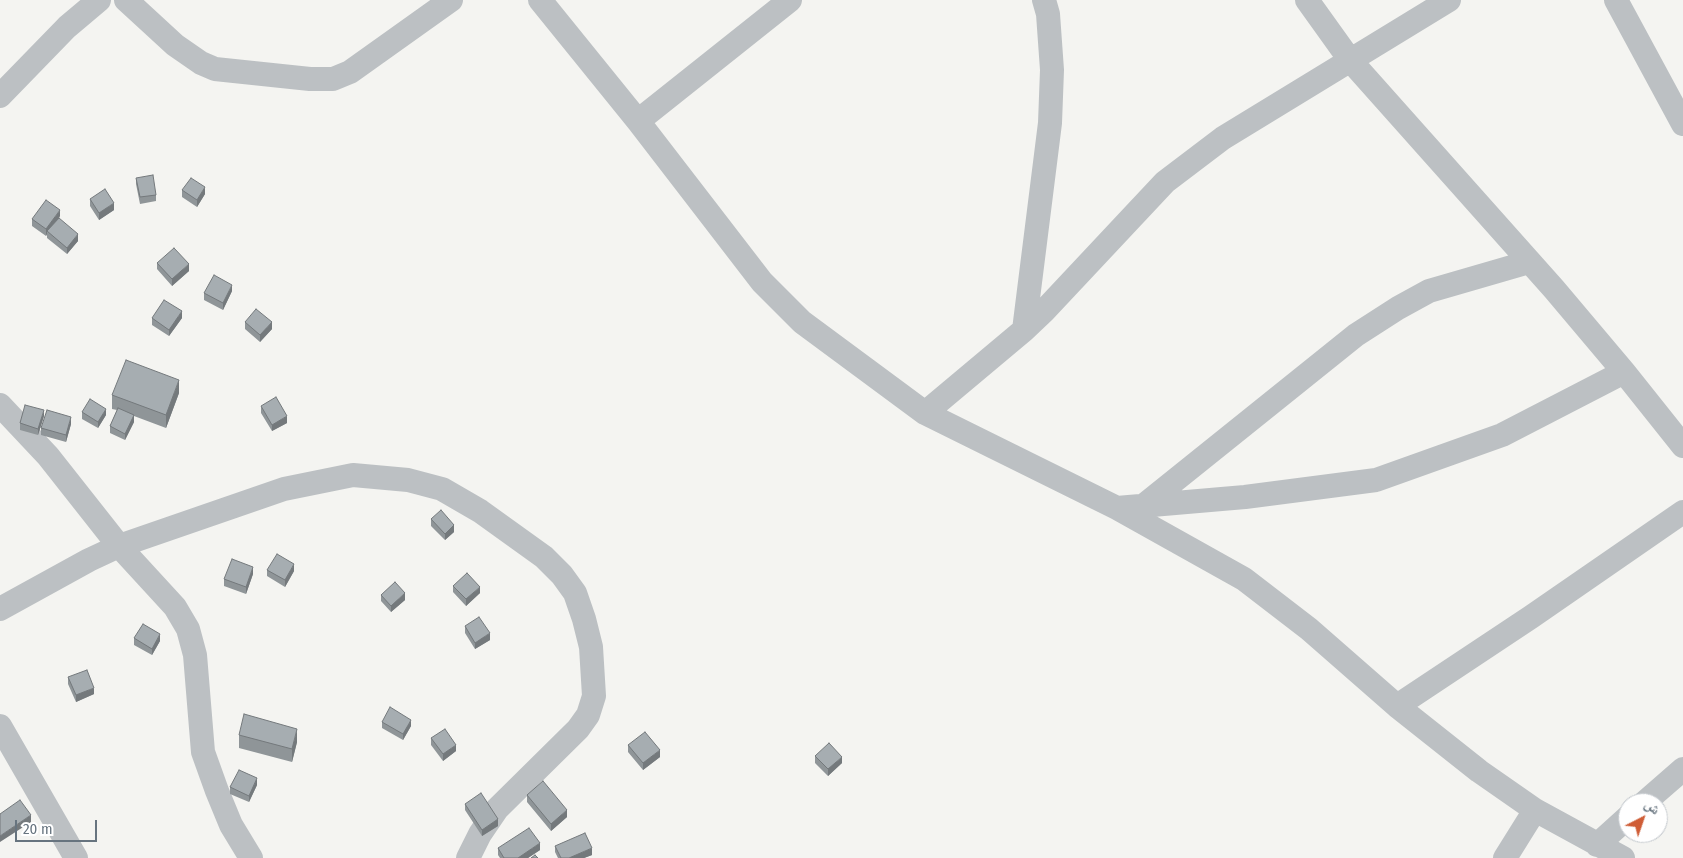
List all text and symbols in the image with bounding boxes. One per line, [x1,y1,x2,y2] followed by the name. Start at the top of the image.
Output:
[1618,793,1668,843] north arrow
[1641,796,1664,818] text: ش
[18,810,100,842] scale bar
[23,820,53,838] text: 20 m

